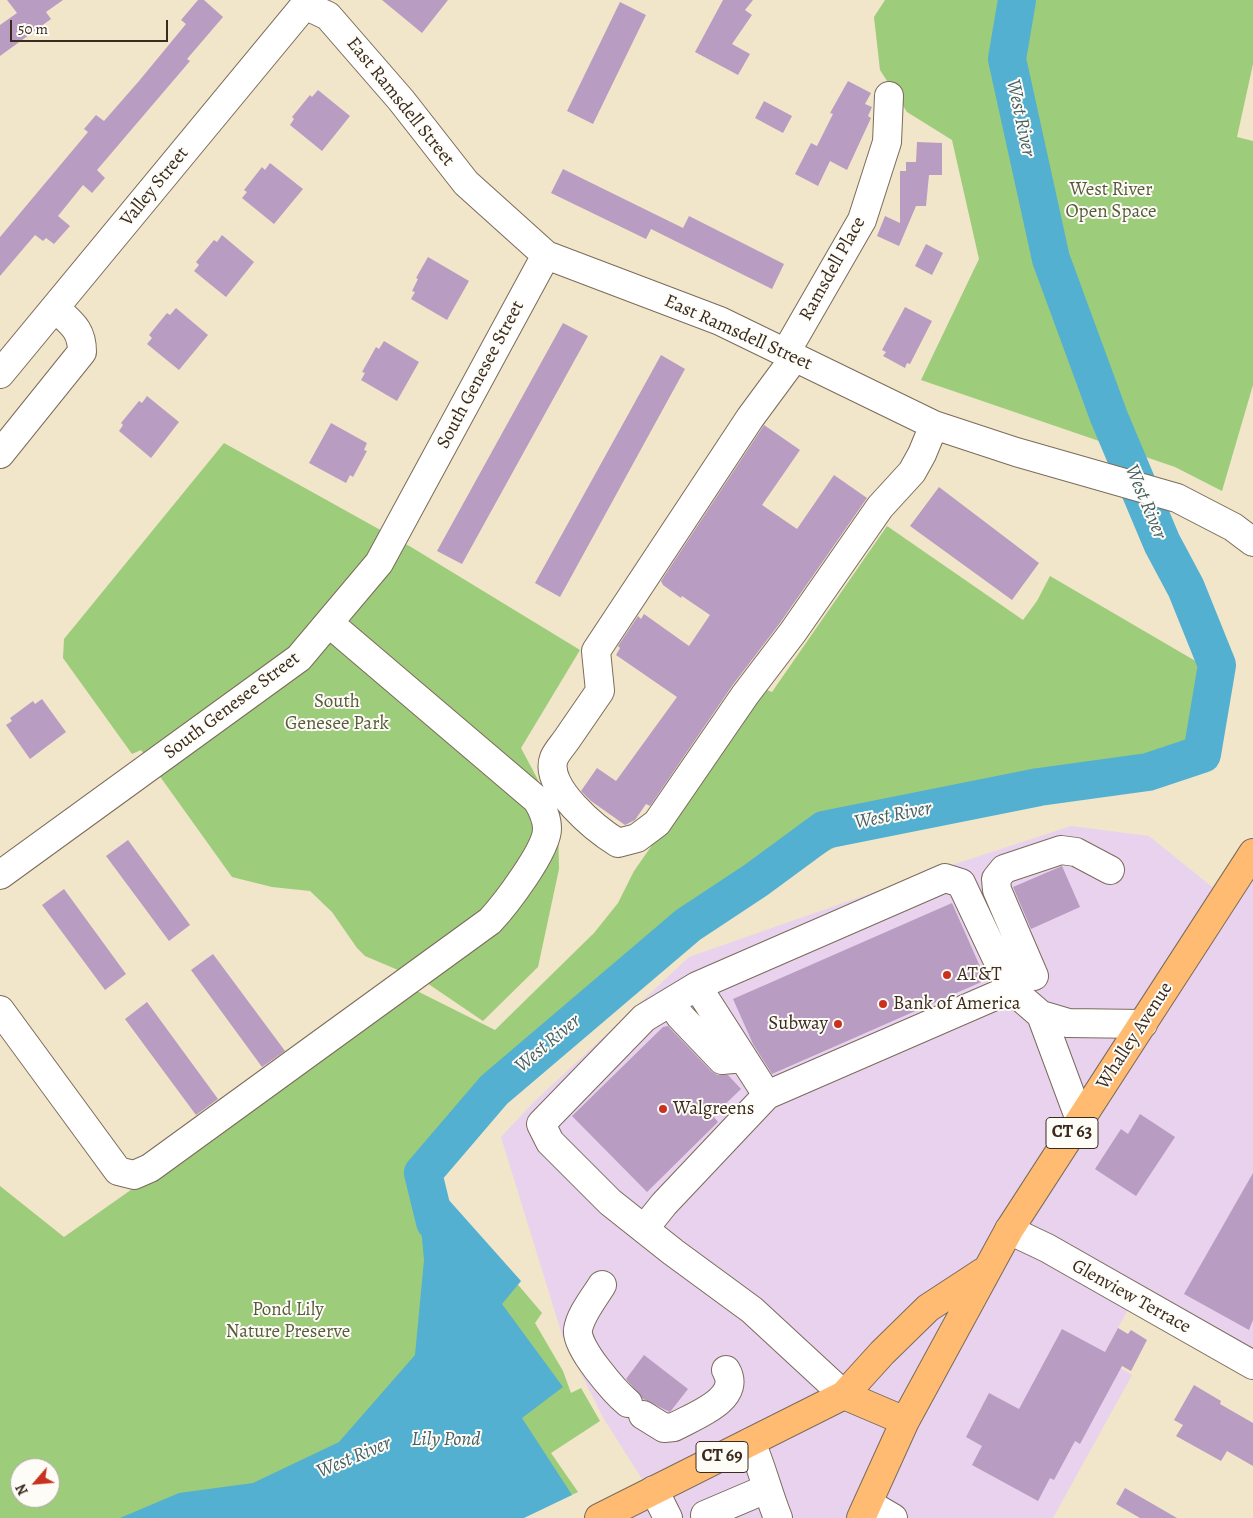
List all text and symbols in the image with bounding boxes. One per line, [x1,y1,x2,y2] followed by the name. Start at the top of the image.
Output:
[12,10,170,42] scale bar
[18,19,48,39] text: 50 m
[341,33,459,171] street label: East Ramsdell Street
[1000,77,1040,159] water label: West River
[116,143,194,231] street label: Valley Street
[1065,179,1157,223] park label: West River Open Space
[795,213,871,325] street label: Ramsdell Place
[661,290,815,376] street label: East Ramsdell Street
[432,297,530,453] street label: South Genesee Street
[1119,461,1171,543] water label: West River
[159,647,305,765] street label: South Genesee Street
[285,691,389,735] park label: South Genesee Park
[852,797,934,835] water label: West River
[957,964,1002,986] place label: AT&T
[941,969,953,981] marker: AT&T
[1092,978,1178,1094] street label: Whalley Avenue
[893,993,1021,1015] place label: Bank of America
[877,998,889,1010] marker: Bank of America
[510,1010,586,1078] water label: West River
[768,1013,828,1035] place label: Subway
[832,1018,844,1030] marker: Subway
[673,1098,754,1120] place label: Walgreens
[657,1103,669,1115] marker: Walgreens
[1046,1118,1098,1148] road number: CT 63
[1068,1255,1194,1339] street label: Glenview Terrace
[226,1299,350,1343] park label: Pond Lily Nature Preserve
[411,1428,481,1452] water label: Lily Pond
[313,1432,395,1484] water label: West River
[696,1441,748,1472] road number: CT 69
[10,1458,60,1508] north arrow
[11,1481,33,1498] text: N

